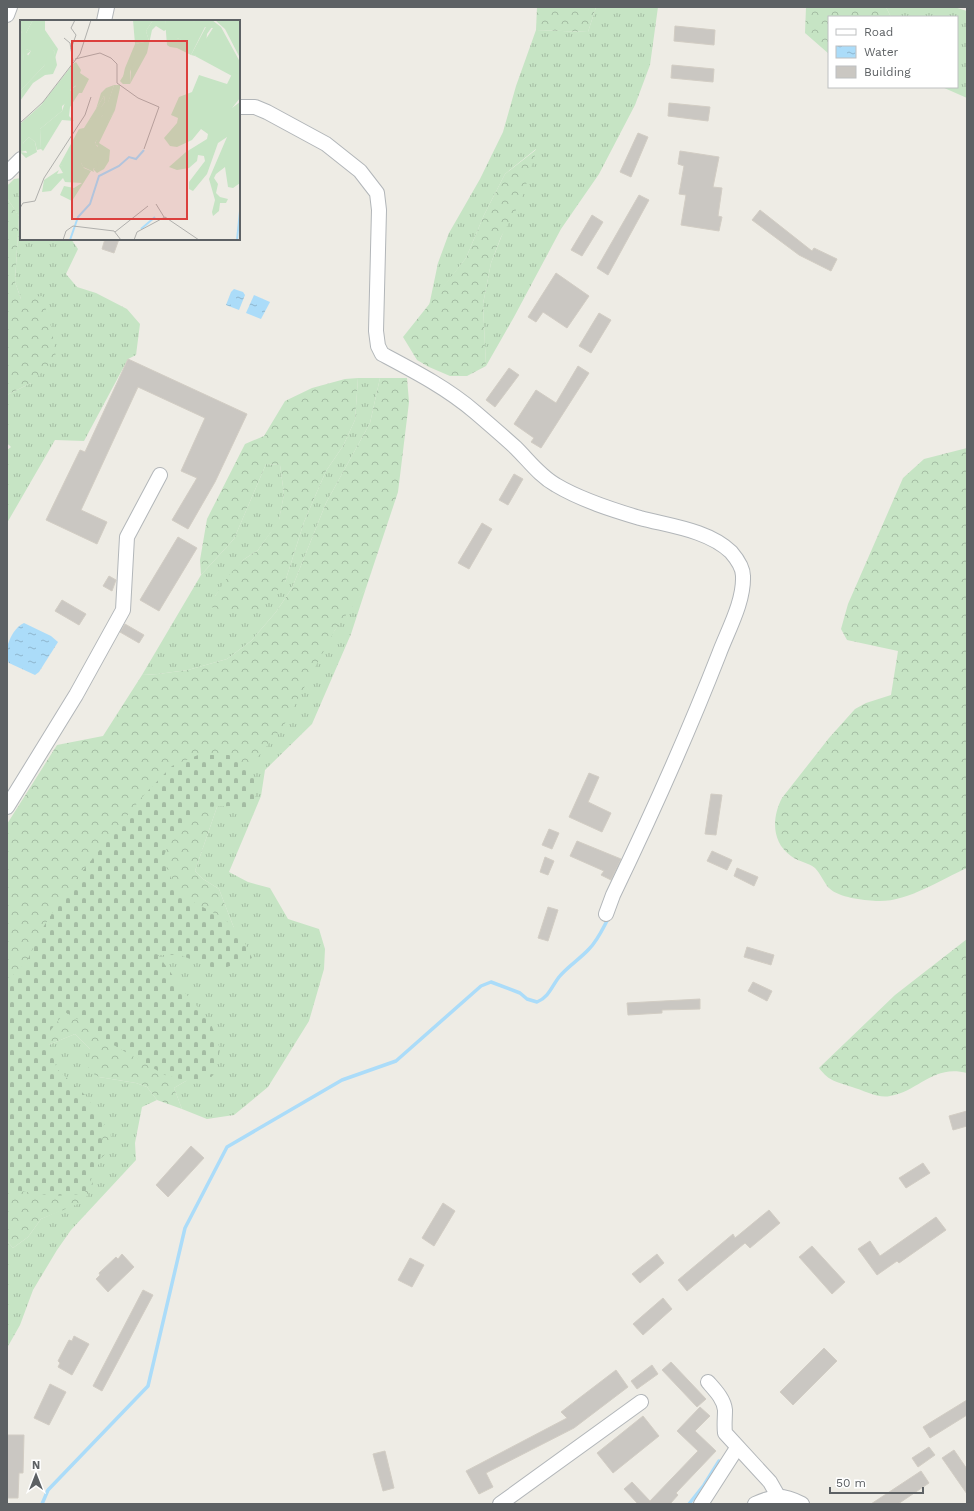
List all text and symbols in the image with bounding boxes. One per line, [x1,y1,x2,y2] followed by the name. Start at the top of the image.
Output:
[828,16,958,88] legend
[20,20,240,240] inset map
[864,25,893,39] text: Road
[864,45,899,59] text: Water
[864,65,911,79] text: Building
[16,1455,56,1495] north arrow
[32,1459,40,1472] text: N
[830,1469,923,1495] scale bar
[836,1476,866,1490] text: 50 m

